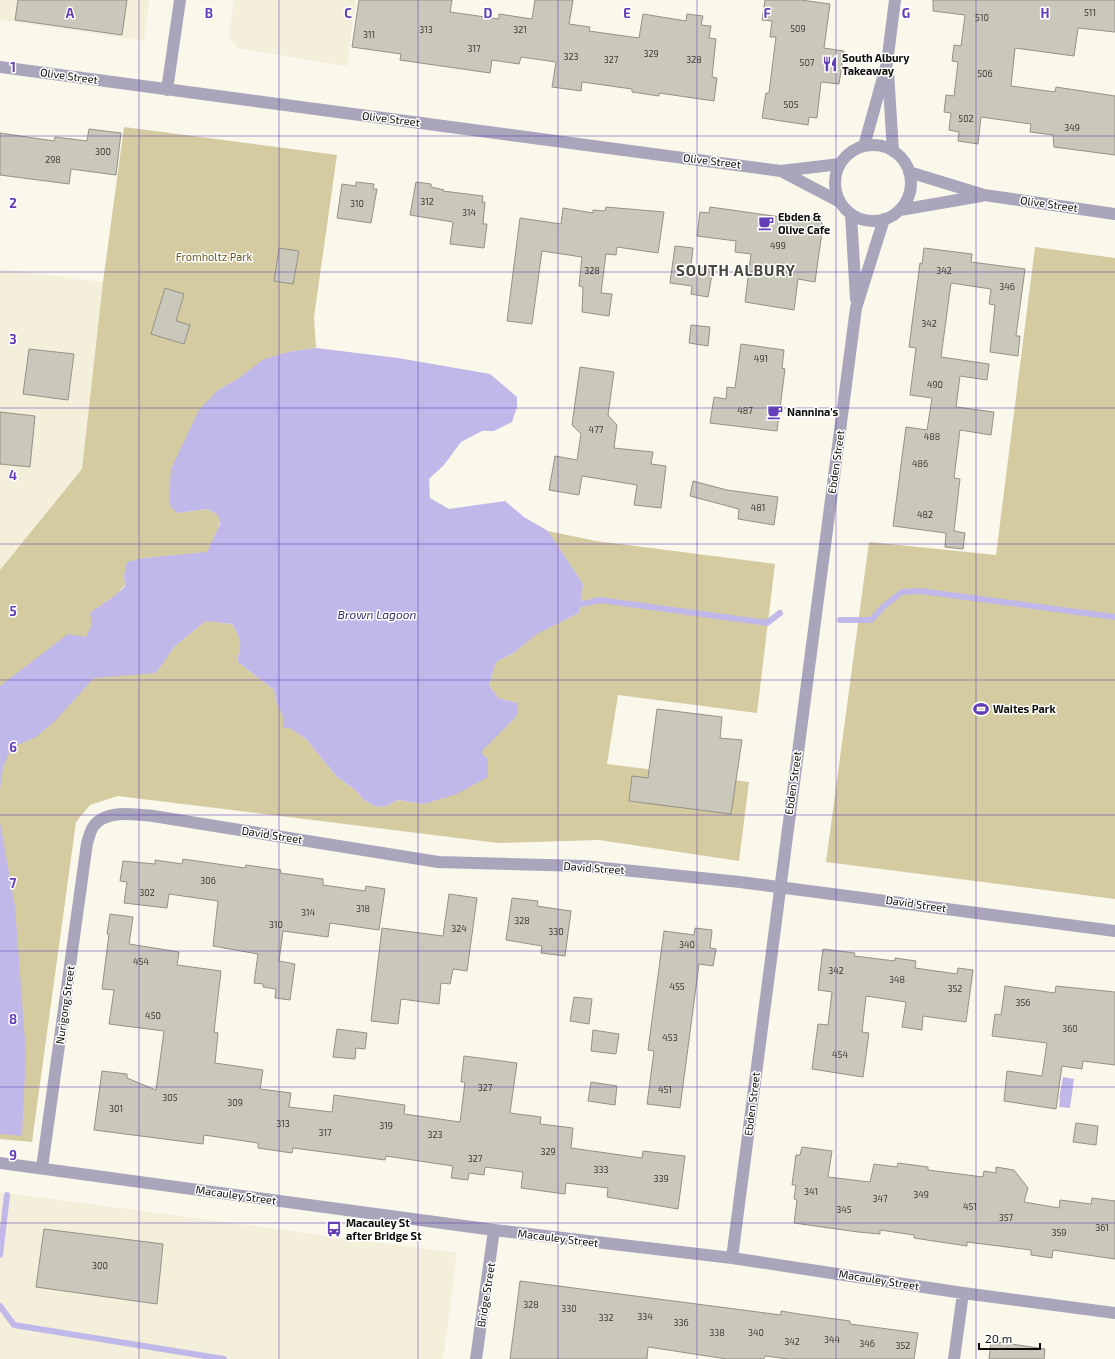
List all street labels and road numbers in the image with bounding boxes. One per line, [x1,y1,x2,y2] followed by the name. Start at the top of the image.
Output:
[39,65,99,86] street label: Olive Street
[361,109,421,128] street label: Olive Street
[682,151,742,170] street label: Olive Street
[1019,193,1079,214] street label: Olive Street
[825,429,846,495] street label: Ebden Street
[782,750,803,816] street label: Ebden Street
[241,823,303,846] street label: David Street
[563,859,625,876] street label: David Street
[885,893,947,914] street label: David Street
[53,965,76,1045] street label: Nurigong Street
[741,1071,762,1137] street label: Ebden Street
[195,1182,277,1207] street label: Macauley Street
[517,1226,599,1249] street label: Macauley Street
[474,1262,497,1328] street label: Bridge Street
[838,1267,920,1292] street label: Macauley Street

